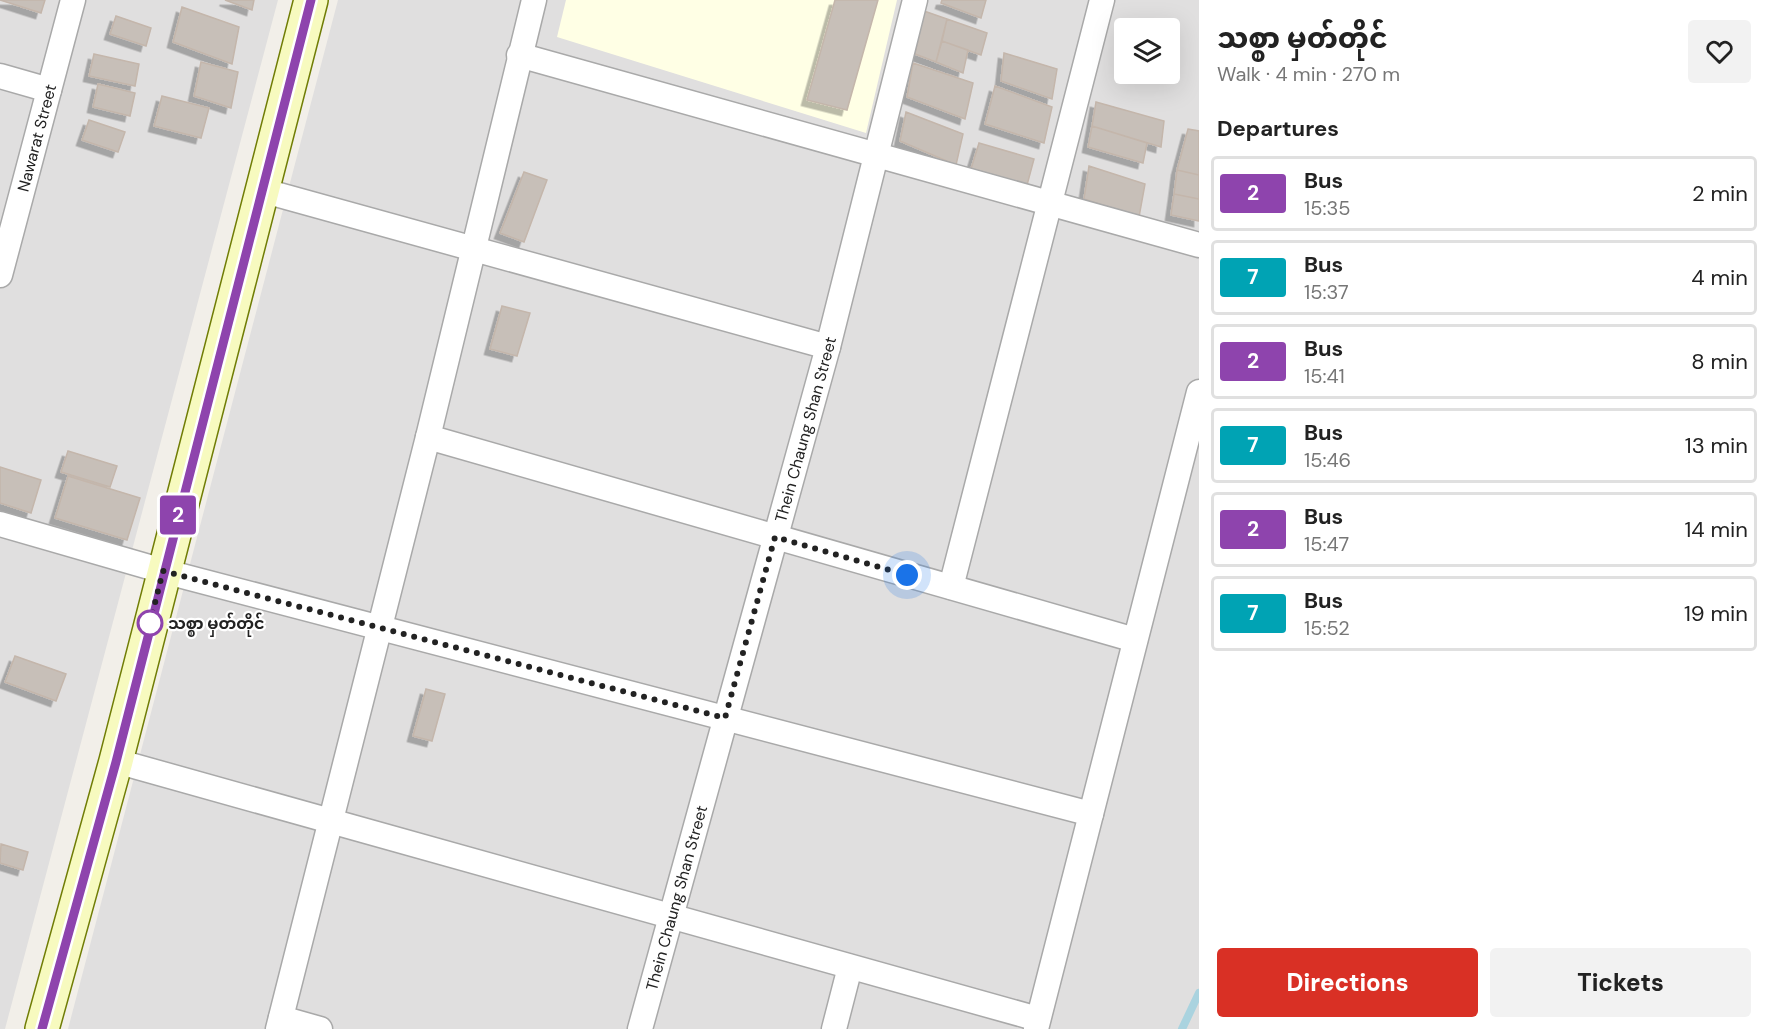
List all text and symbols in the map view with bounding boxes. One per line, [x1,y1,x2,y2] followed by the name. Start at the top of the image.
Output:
[1114,18,1180,84] map controls
[1114,18,1180,84] button: layers
[1217,20,1388,57] text: သစ္စာ မှတ်တိုင်
[1688,20,1751,83] button: heart
[1217,61,1400,87] text: Walk · 4 min · 270 m
[13,82,61,194] street label: Nawarat Street
[1217,114,1339,143] text: Departures
[1304,166,1343,195] text: Bus
[1247,179,1259,207] text: 2
[1692,179,1748,208] text: 2 min
[1304,195,1351,221] text: 15:35
[1304,250,1343,279] text: Bus
[1247,263,1259,291] text: 7
[1691,263,1748,292] text: 4 min
[1304,279,1349,305] text: 15:37
[1304,334,1343,363] text: Bus
[770,335,841,525] street label: Thein Chaung Shan Street
[1247,347,1259,375] text: 2
[1691,347,1748,376] text: 8 min
[1304,363,1345,389] text: 15:41
[1304,418,1343,447] text: Bus
[1247,431,1259,459] text: 7
[1685,431,1748,460] text: 13 min
[1304,447,1351,473] text: 15:46
[158,496,198,534] line badge: 2
[172,501,184,529] text: 2
[1304,502,1343,531] text: Bus
[1247,515,1259,543] text: 2
[1684,515,1748,544] text: 14 min
[1304,531,1349,557] text: 15:47
[892,560,922,590] your location
[1304,586,1343,615] text: Bus
[1247,599,1259,627] text: 7
[1684,599,1748,628] text: 19 min
[137,610,163,636] marker: သစ္စာ မှတ်တိုင်
[168,612,265,637] place label: သစ္စာ မှတ်တိုင်
[1304,615,1350,641] text: 15:52
[641,803,712,993] street label: Thein Chaung Shan Street
[1217,948,1478,1017] button: Directions
[1490,948,1751,1017] button: Tickets

